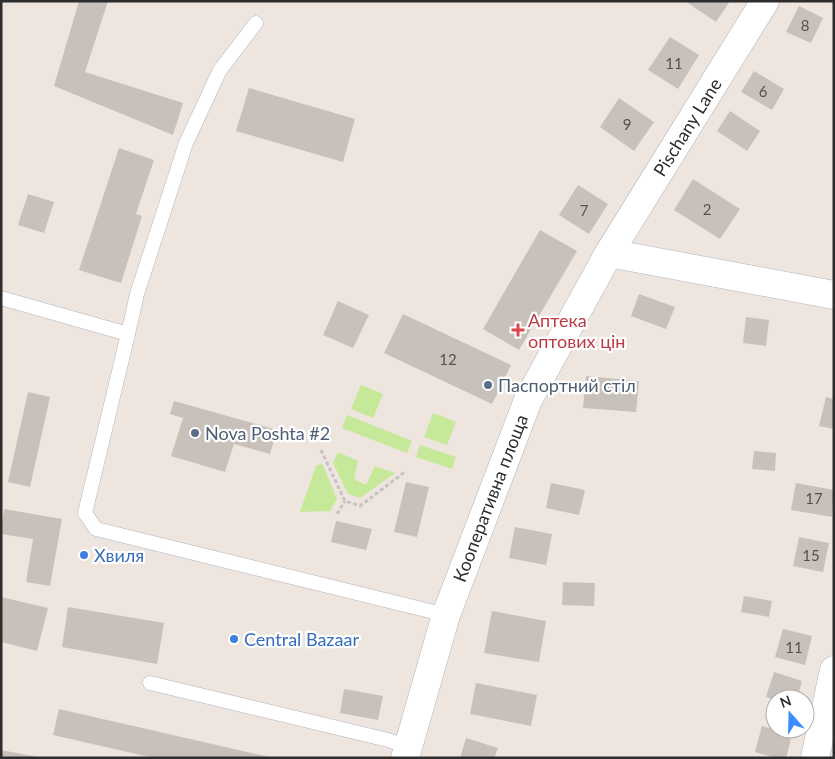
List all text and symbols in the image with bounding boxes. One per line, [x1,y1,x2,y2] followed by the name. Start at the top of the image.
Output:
[801,16,809,34] house number: 8
[665,54,683,72] house number: 11
[648,74,726,180] street label: Pischany Lane
[759,82,768,100] house number: 6
[623,115,631,133] house number: 9
[703,200,711,218] house number: 2
[580,201,589,219] house number: 7
[528,309,625,352] place label: Аптека оптових цін
[512,324,524,336] marker: Аптека оптових цін
[439,350,457,368] house number: 12
[498,374,636,396] place label: Паспортний стіл
[482,379,494,391] marker: Паспортний стіл
[448,411,532,585] street label: Кооперативна площа
[205,422,330,444] place label: Nova Poshta #2
[189,427,201,439] marker: Nova Poshta #2
[805,489,823,507] house number: 17
[94,544,144,566] place label: Хвиля
[802,546,820,564] house number: 15
[78,549,90,561] marker: Хвиля
[244,628,359,650] place label: Central Bazaar
[228,633,240,645] marker: Central Bazaar
[785,638,803,656] house number: 11
[765,689,815,739] north arrow
[777,691,793,711] text: N

